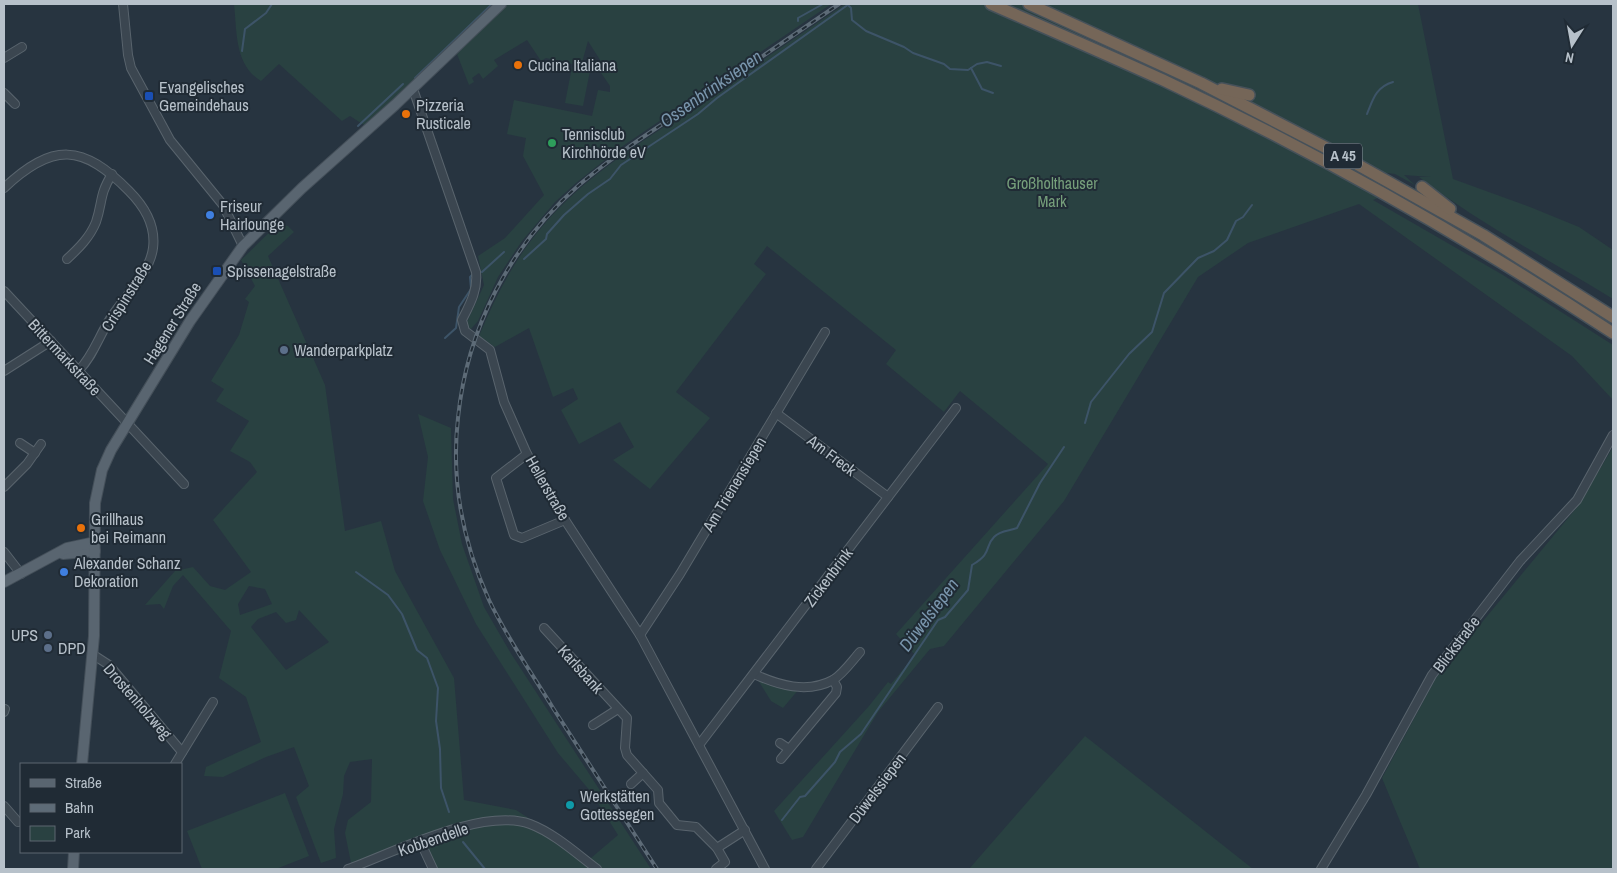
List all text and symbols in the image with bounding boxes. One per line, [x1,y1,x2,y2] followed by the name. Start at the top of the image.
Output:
[1547,20,1597,70] north arrow
[654,44,767,133] water label: Ossenbrinksiepen
[1564,48,1575,67] text: N
[528,54,617,76] place label: Cucina Italiana
[512,59,524,71] marker: Cucina Italiana
[159,76,249,116] place label: Evangelisches Gemeindehaus
[143,90,155,102] marker: Evangelisches Gemeindehaus
[416,94,471,134] place label: Pizzeria Rusticale
[400,108,412,120] marker: Pizzeria Rusticale
[562,123,646,163] place label: Tennisclub Kirchhörde eV
[546,137,558,149] marker: Tennisclub Kirchhörde eV
[1324,144,1362,168] road number: A 45
[1006,172,1098,212] park label: Großholthauser Mark
[220,195,284,235] place label: Friseur Hairlounge
[204,209,216,221] marker: Friseur Hairlounge
[96,256,156,336] street label: Crispinstraße
[227,260,336,282] place label: Spissenagelstraße
[211,265,223,277] marker: Spissenagelstraße
[138,278,206,368] street label: Hagener Straße
[24,314,106,400] street label: Bittermarkstraße
[294,339,393,361] place label: Wanderparkplatz
[278,344,290,356] marker: Wanderparkplatz
[802,429,861,481] street label: Am Freck
[696,432,771,536] street label: Am Trienensiepen
[521,452,575,524] street label: Hellerstraße
[91,508,166,548] place label: Grillhaus bei Reimann
[75,522,87,534] marker: Grillhaus bei Reimann
[799,543,858,611] street label: Zickenbrink
[73,552,181,592] place label: Alexander Schanz Dekoration
[58,566,70,578] marker: Alexander Schanz Dekoration
[893,573,964,656] water label: Düwelsiepen
[1427,611,1485,677] street label: Blickstraße
[11,624,38,646] place label: UPS
[42,629,54,641] marker: UPS
[58,637,86,659] place label: DPD
[553,640,609,698] street label: Karlsbank
[42,642,54,654] marker: DPD
[99,658,178,744] street label: Drostenholzweg
[843,748,911,828] street label: Düwelssiepen
[20,763,182,853] legend
[65,772,102,793] text: Straße
[580,785,654,825] place label: Werkstätten Gottessegen
[65,797,94,818] text: Bahn
[564,799,576,811] marker: Werkstätten Gottessegen
[395,817,471,861] street label: Kobbendelle
[65,822,91,843] text: Park

